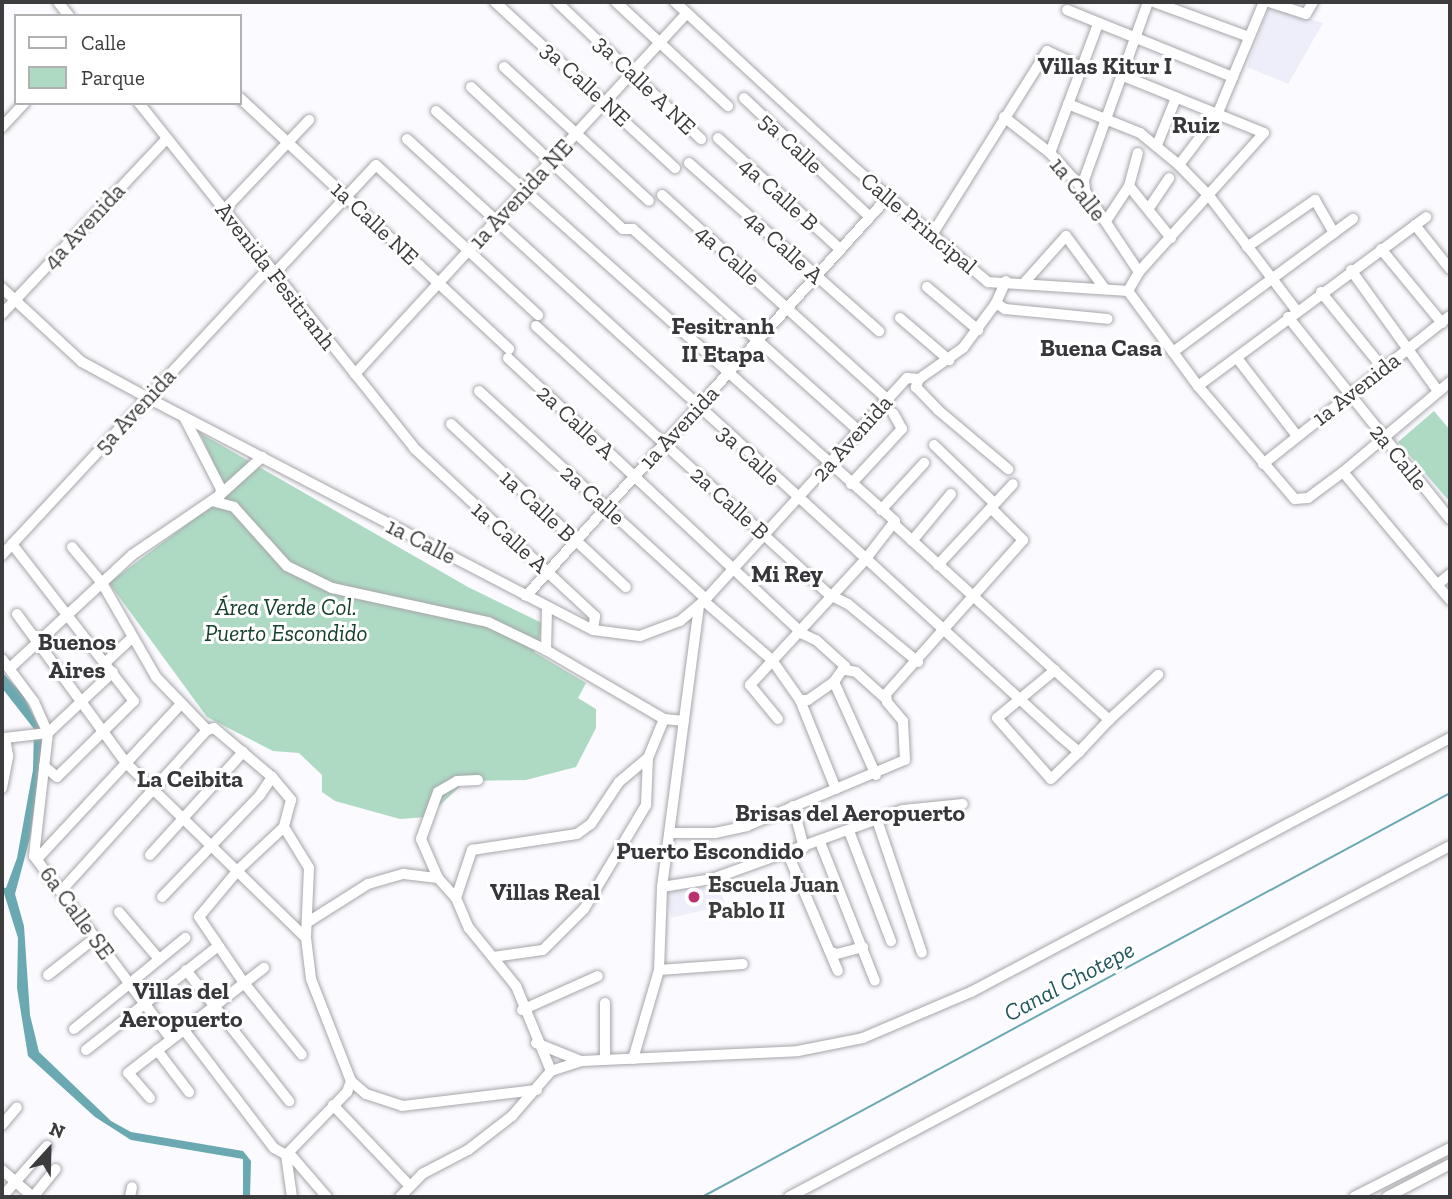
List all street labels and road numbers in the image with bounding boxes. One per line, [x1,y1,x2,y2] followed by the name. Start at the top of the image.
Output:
[588,29,702,141] street label: 3a Calle A NE
[536,36,636,132] street label: 3a Calle NE
[753,107,829,179] street label: 5a Calle
[463,133,579,255] street label: 1a Avenida NE
[734,151,824,237] street label: 4a Calle B
[1044,151,1112,227] street label: 1a Calle
[855,166,983,280] street label: Calle Principal
[325,175,425,271] street label: 1a Calle NE
[37,177,131,275] street label: 4a Avenida
[210,197,342,355] street label: Avenida Fesitranh
[738,204,830,290] street label: 4a Calle A
[690,219,766,291] street label: 4a Calle
[1306,346,1406,432] street label: 1a Avenida
[88,362,182,460] street label: 5a Avenida
[531,379,621,465] street label: 2a Calle A
[633,379,725,475] street label: 1a Avenida
[806,389,898,487] street label: 2a Avenida
[1364,418,1434,496] street label: 2a Calle
[712,419,786,491] street label: 3a Calle
[555,459,631,531] street label: 2a Calle
[685,461,775,545] street label: 2a Calle B
[494,464,582,548] street label: 1a Calle B
[466,495,554,579] street label: 1a Calle A
[382,512,460,570] street label: 1a Calle
[34,861,120,965] street label: 6a Calle SE

